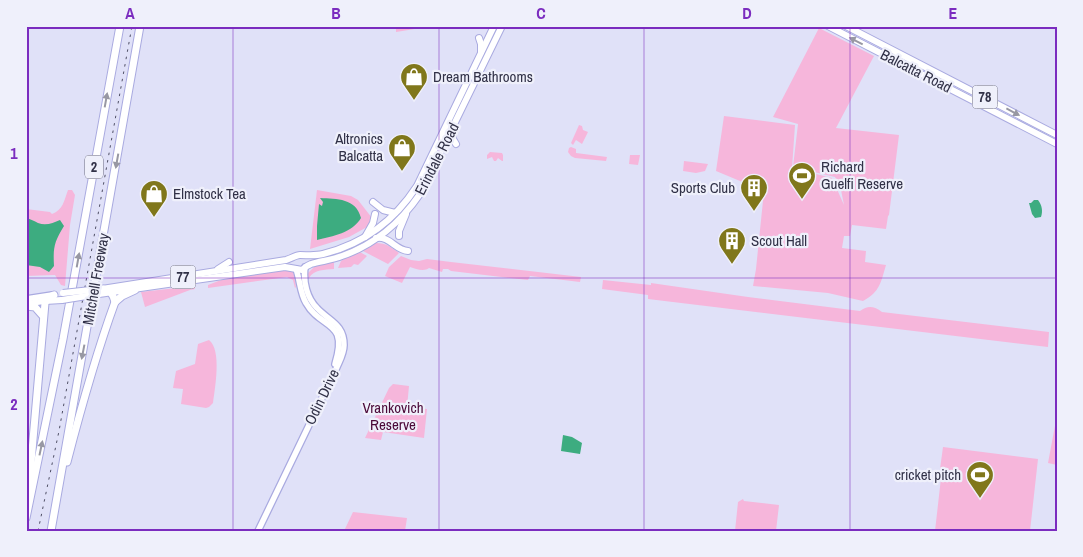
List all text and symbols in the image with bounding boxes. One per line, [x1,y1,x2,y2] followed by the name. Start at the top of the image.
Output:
[125,2,135,24] text: A
[331,2,341,24] text: B
[536,2,546,24] text: C
[742,2,752,24] text: D
[949,2,958,24] text: E
[849,37,864,45] one-way arrow
[877,44,955,97] street label: Balcatta Road
[399,62,429,101] shop icon: Dream Bathrooms
[433,66,533,87] place label: Dream Bathrooms
[972,85,998,108] road number: 78
[103,92,111,108] one-way arrow
[1005,108,1020,116] one-way arrow
[409,119,464,199] street label: Erindale Road
[334,128,383,166] place label: Altronics Balcatta
[387,133,417,172] shop icon: Altronics Balcatta
[10,142,18,164] text: 1
[112,153,120,169] one-way arrow
[85,156,103,178] road number: 2
[821,156,903,194] place label: Richard Guelfi Reserve
[787,161,817,200] sports icon: Richard Guelfi Reserve
[739,173,769,212] building icon: Sports Club
[671,177,735,198] place label: Sports Club
[139,179,169,218] shop icon: Elmstock Tea
[173,183,246,204] place label: Elmstock Tea
[717,226,747,265] building icon: Scout Hall
[77,230,114,327] street label: Mitchell Freeway
[751,230,807,251] place label: Scout Hall
[74,252,82,268] one-way arrow
[170,266,196,288] road number: 77
[78,344,86,360] one-way arrow
[299,365,344,428] street label: Odin Drive
[10,393,18,415] text: 2
[362,397,424,435] park label: Vrankovich Reserve
[37,440,45,456] one-way arrow
[965,460,995,499] sports icon: cricket pitch
[895,464,961,485] place label: cricket pitch

